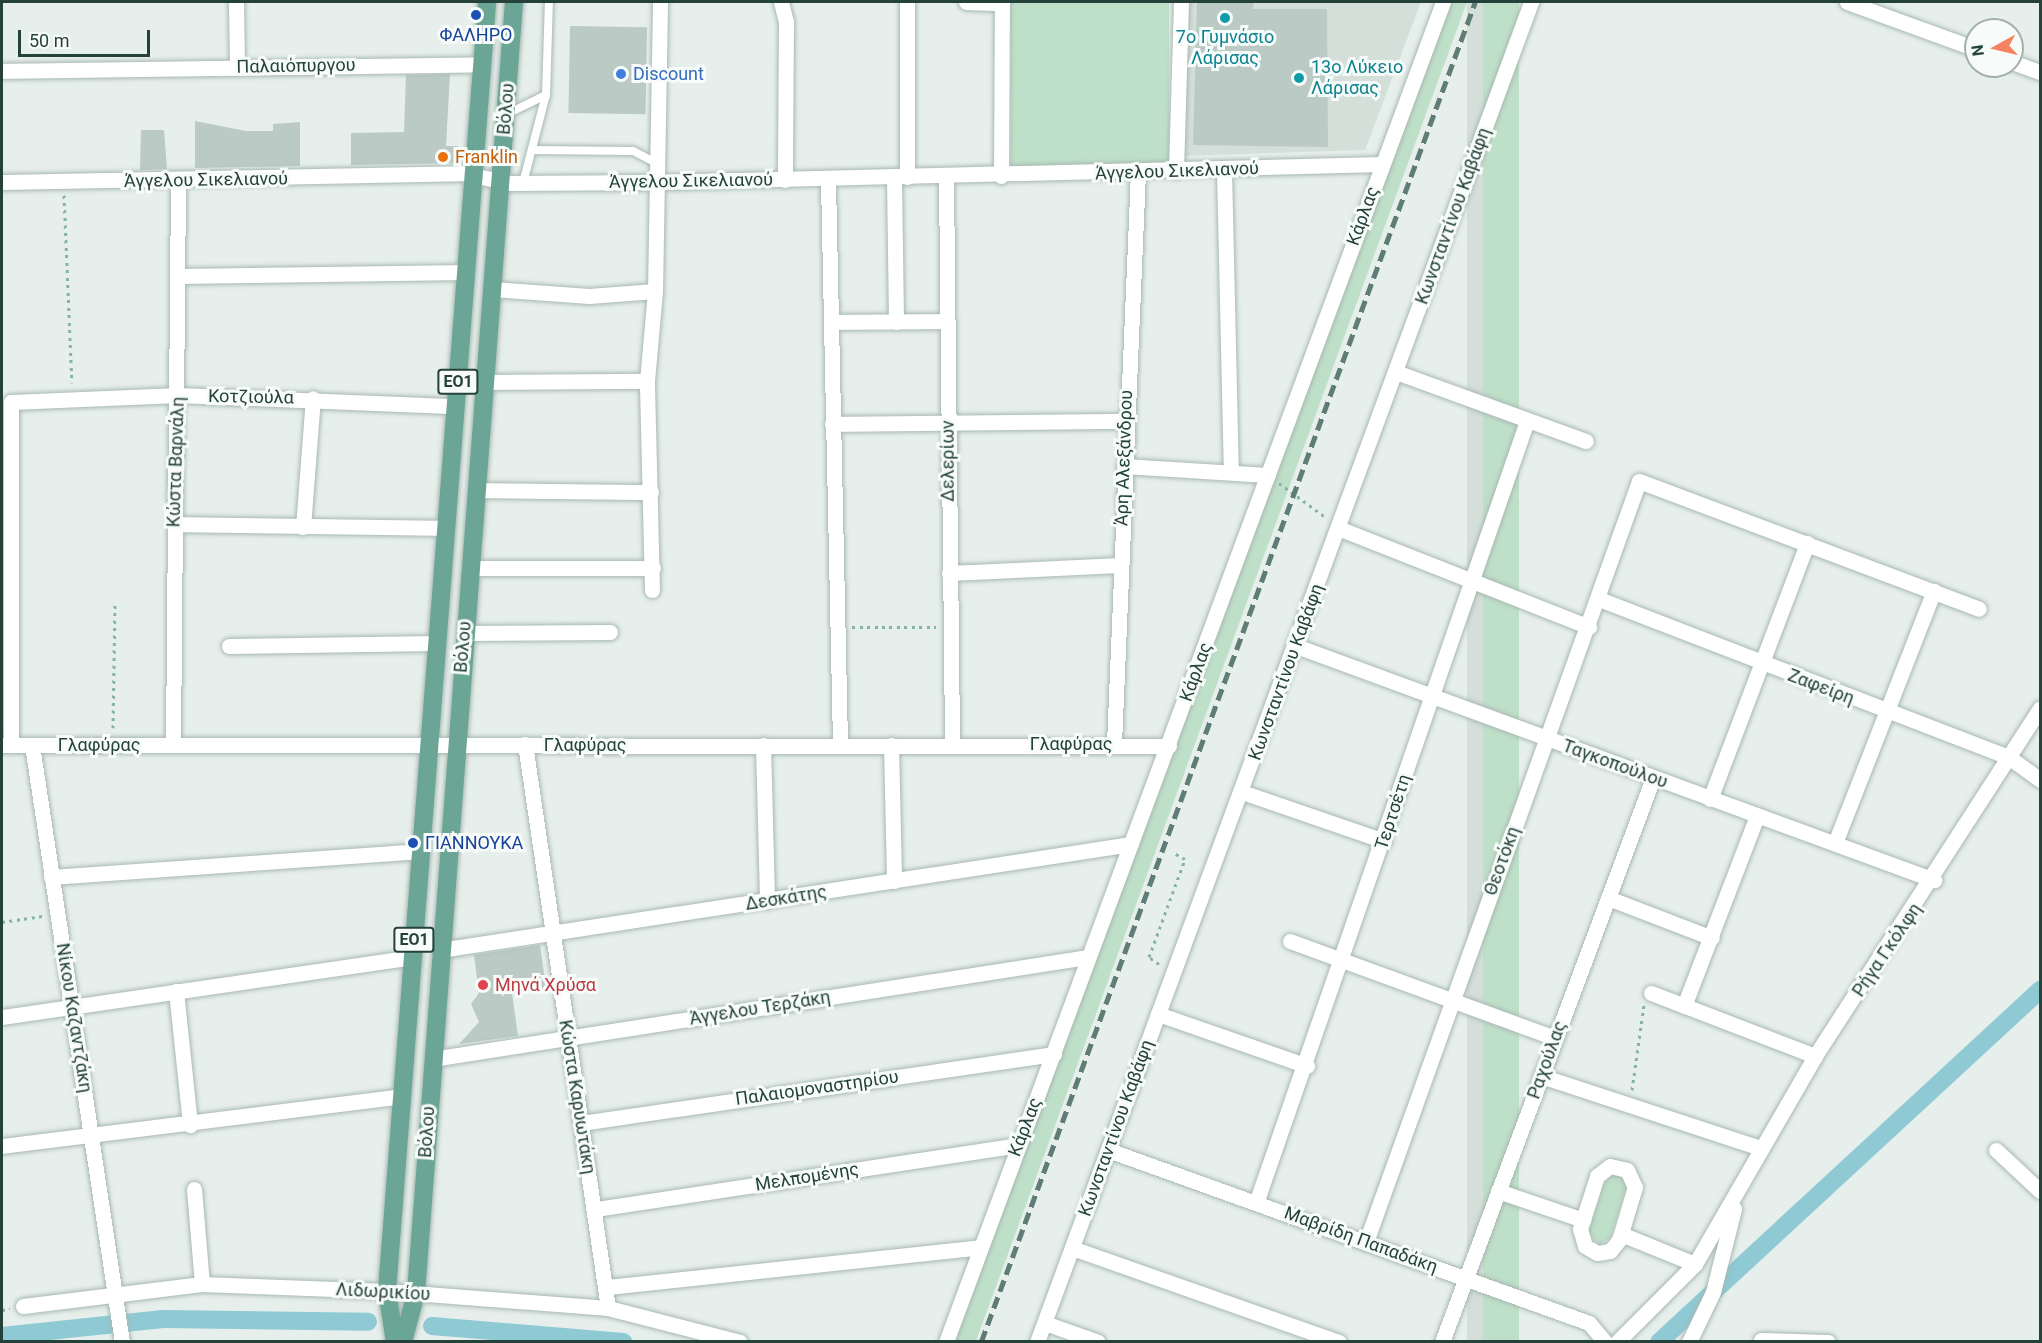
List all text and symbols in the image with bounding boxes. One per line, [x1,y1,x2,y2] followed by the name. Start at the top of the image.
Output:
[469,8,483,22] marker: ΦΑΛΗΡΟ
[1218,11,1232,25] marker: 7ο Γυμνάσιο Λάρισας
[21,18,153,56] scale bar
[1964,18,2024,78] north arrow
[440,24,512,46] place label: ΦΑΛΗΡΟ
[1176,27,1274,70] place label: 7ο Γυμνάσιο Λάρισας
[29,30,69,51] text: 50 m
[1967,43,1988,57] text: N
[236,54,356,78] street label: Παλαιόπυργου
[1311,57,1403,100] place label: 13ο Λύκειο Λάρισας
[633,63,704,85] place label: Discount
[614,67,628,81] marker: Discount
[1292,71,1306,85] marker: 13ο Λύκειο Λάρισας
[493,82,519,136] street label: Βόλου
[1411,125,1495,307] street label: Κωνσταντίνου Καβάφη
[455,146,518,168] place label: Franklin
[436,150,450,164] marker: Franklin
[1095,157,1259,185] street label: Άγγελου Σικελιανού
[124,168,288,192] street label: Άγγελου Σικελιανού
[609,169,773,193] street label: Άγγελου Σικελιανού
[1342,184,1384,248] street label: Κάρλας
[437,369,479,395] road number: ΕΟ1
[208,385,294,409] street label: Κοτζιούλα
[1111,390,1137,526] street label: Άρη Αλεξάνδρου
[163,396,189,528] street label: Κώστα Βαρνάλη
[937,420,959,502] street label: Δελερίων
[1244,581,1328,763] street label: Κωνσταντίνου Καβάφη
[450,620,476,674] street label: Βόλου
[1175,640,1217,704] street label: Κάρλας
[1785,664,1857,710] street label: Ζαφείρη
[1030,733,1112,755] street label: Γλαφύρας
[58,734,140,756] street label: Γλαφύρας
[544,734,626,756] street label: Γλαφύρας
[1560,735,1670,793] street label: Ταγκοπούλου
[1371,772,1415,852] street label: Τερτσέτη
[1480,824,1524,898] street label: Θεοτόκη
[425,832,523,854] place label: ΓΙΑΝΝΟΥΚΑ
[406,836,420,850] marker: ΓΙΑΝΝΟΥΚΑ
[744,881,828,915] street label: Δεσκάτης
[1848,899,1926,1001] street label: Ρήγα Γκόλφη
[393,927,435,953] road number: ΕΟ1
[51,942,97,1094] street label: Νίκου Καζαντζάκη
[495,974,596,996] place label: Μηνά Χρύσα
[476,978,490,992] marker: Μηνά Χρύσα
[688,986,832,1030] street label: Άγγελου Τερζάκη
[554,1018,600,1176] street label: Κώστα Καρυωτάκη
[1523,1018,1571,1102] street label: Ραχούλας
[1074,1037,1158,1219] street label: Κωνσταντίνου Καβάφη
[734,1066,900,1110] street label: Παλαιομοναστηρίου
[1004,1095,1046,1159] street label: Κάρλας
[414,1106,440,1158] street label: Βόλου
[754,1158,860,1196] street label: Μελπομένης
[1281,1202,1441,1278] street label: Μαβρίδη Παπαδάκη
[335,1279,431,1305] street label: Λιδωρικίου

